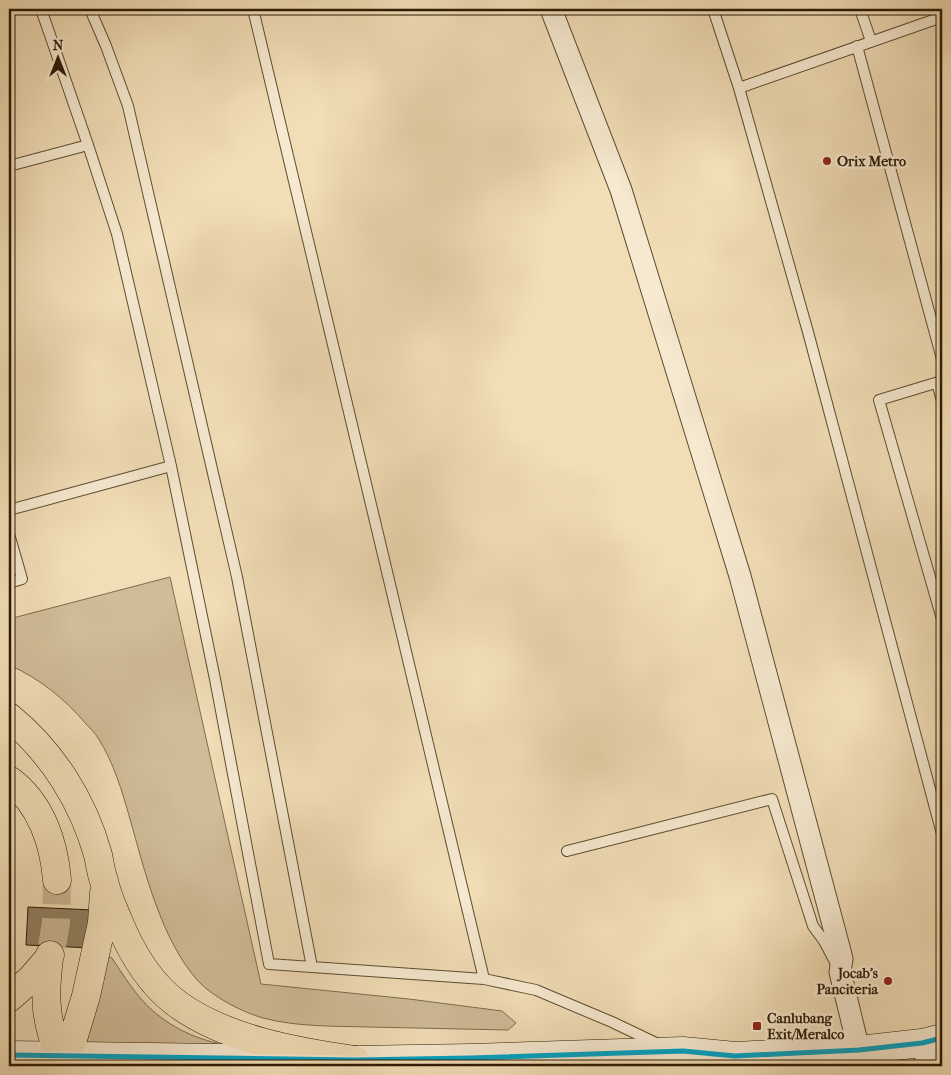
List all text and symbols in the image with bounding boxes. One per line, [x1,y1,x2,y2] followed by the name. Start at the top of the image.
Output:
[32,32,82,82] north arrow
[53,37,64,54] text: N
[837,153,906,170] place label: Orix Metro
[821,155,833,167] marker: Orix Metro
[816,965,879,998] place label: Jocab's Panciteria
[882,975,894,987] marker: Jocab's Panciteria
[767,1010,844,1043] place label: Canlubang Exit/Meralco
[751,1020,763,1032] marker: Canlubang Exit/Meralco

